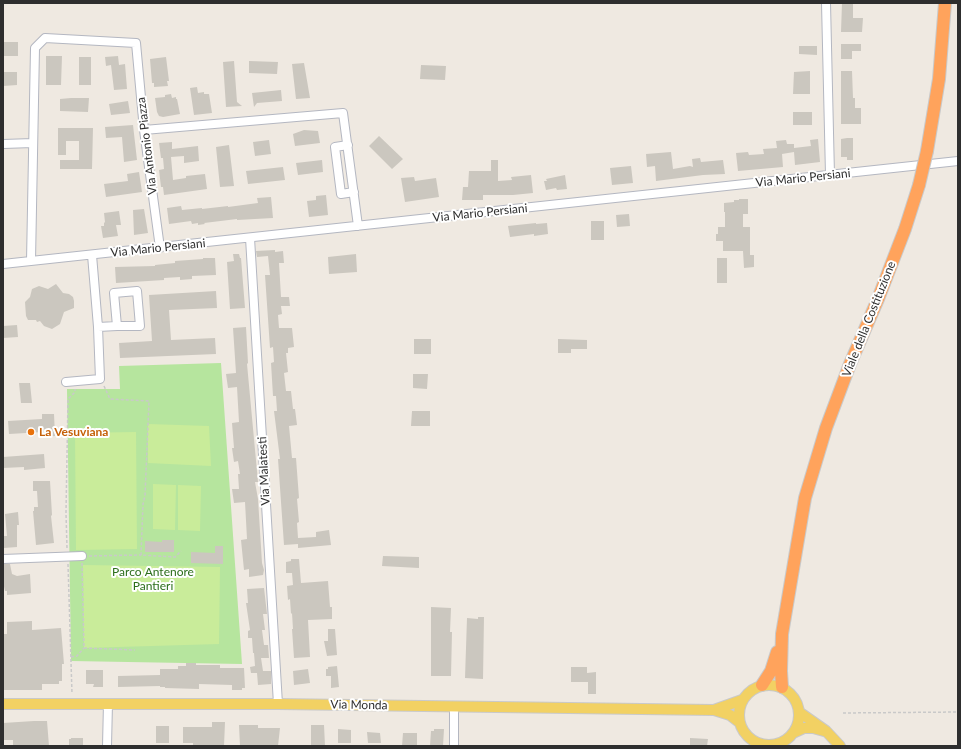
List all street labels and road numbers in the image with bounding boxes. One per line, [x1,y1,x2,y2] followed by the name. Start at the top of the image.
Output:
[134,96,160,196] street label: Via Antonio Piazza
[755,166,851,190] street label: Via Mario Persiani
[432,201,528,225] street label: Via Mario Persiani
[110,236,206,260] street label: Via Mario Persiani
[839,259,899,379] street label: Viale della Costituzione
[255,436,273,506] street label: Via Malatesti
[330,697,388,713] street label: Via Monda

